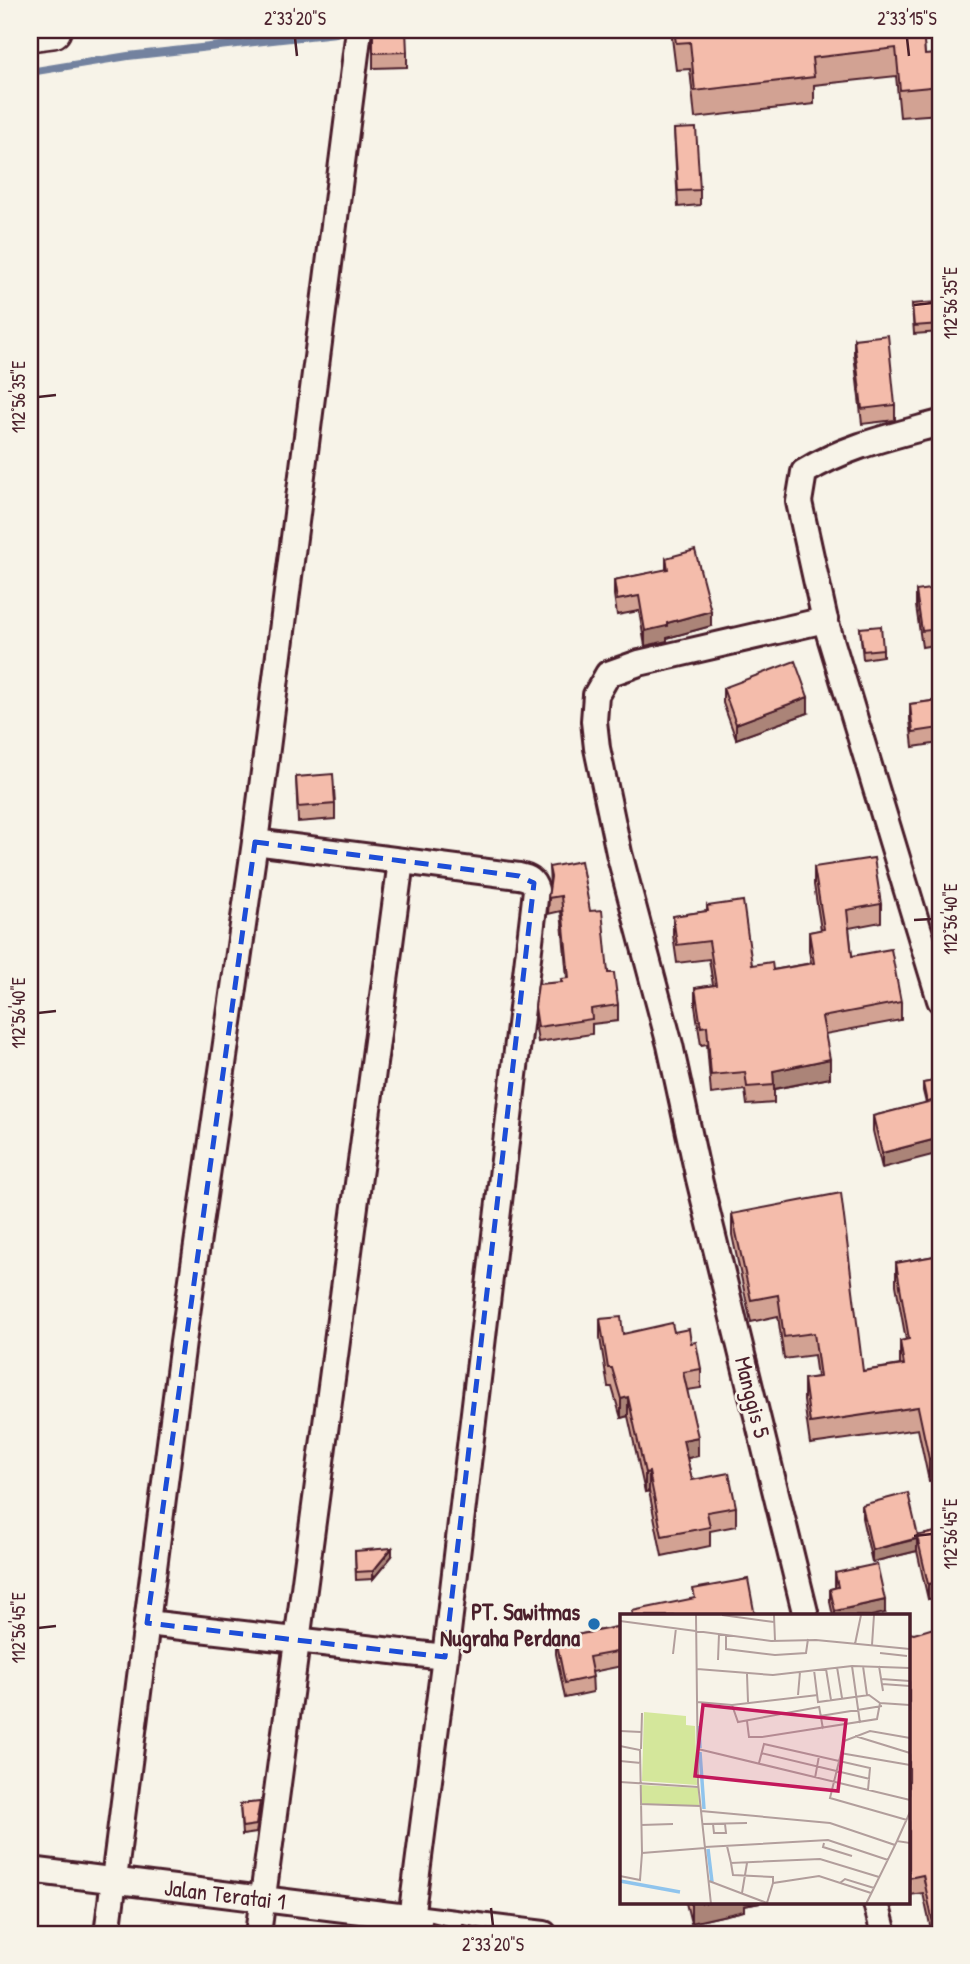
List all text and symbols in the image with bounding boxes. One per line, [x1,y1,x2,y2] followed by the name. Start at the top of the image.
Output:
[264,6,326,31] text: 2°33'20"S
[877,6,937,31] text: 2°33'15"S
[938,267,963,339] text: 112°56'35"E
[6,361,31,433] text: 112°56'35"E
[938,883,963,955] text: 112°56'40"E
[6,977,31,1049] text: 112°56'40"E
[728,1353,778,1441] street label: Manggis 5
[938,1498,963,1570] text: 112°56'45"E
[6,1592,31,1664] text: 112°56'45"E
[440,1596,580,1654] place label: PT. Sawitmas Nugraha Perdana
[620,1614,911,1904] inset map
[586,1616,602,1632] marker: PT. Sawitmas Nugraha Perdana
[163,1871,287,1917] street label: Jalan Teratai 1
[462,1932,524,1957] text: 2°33'20"S

